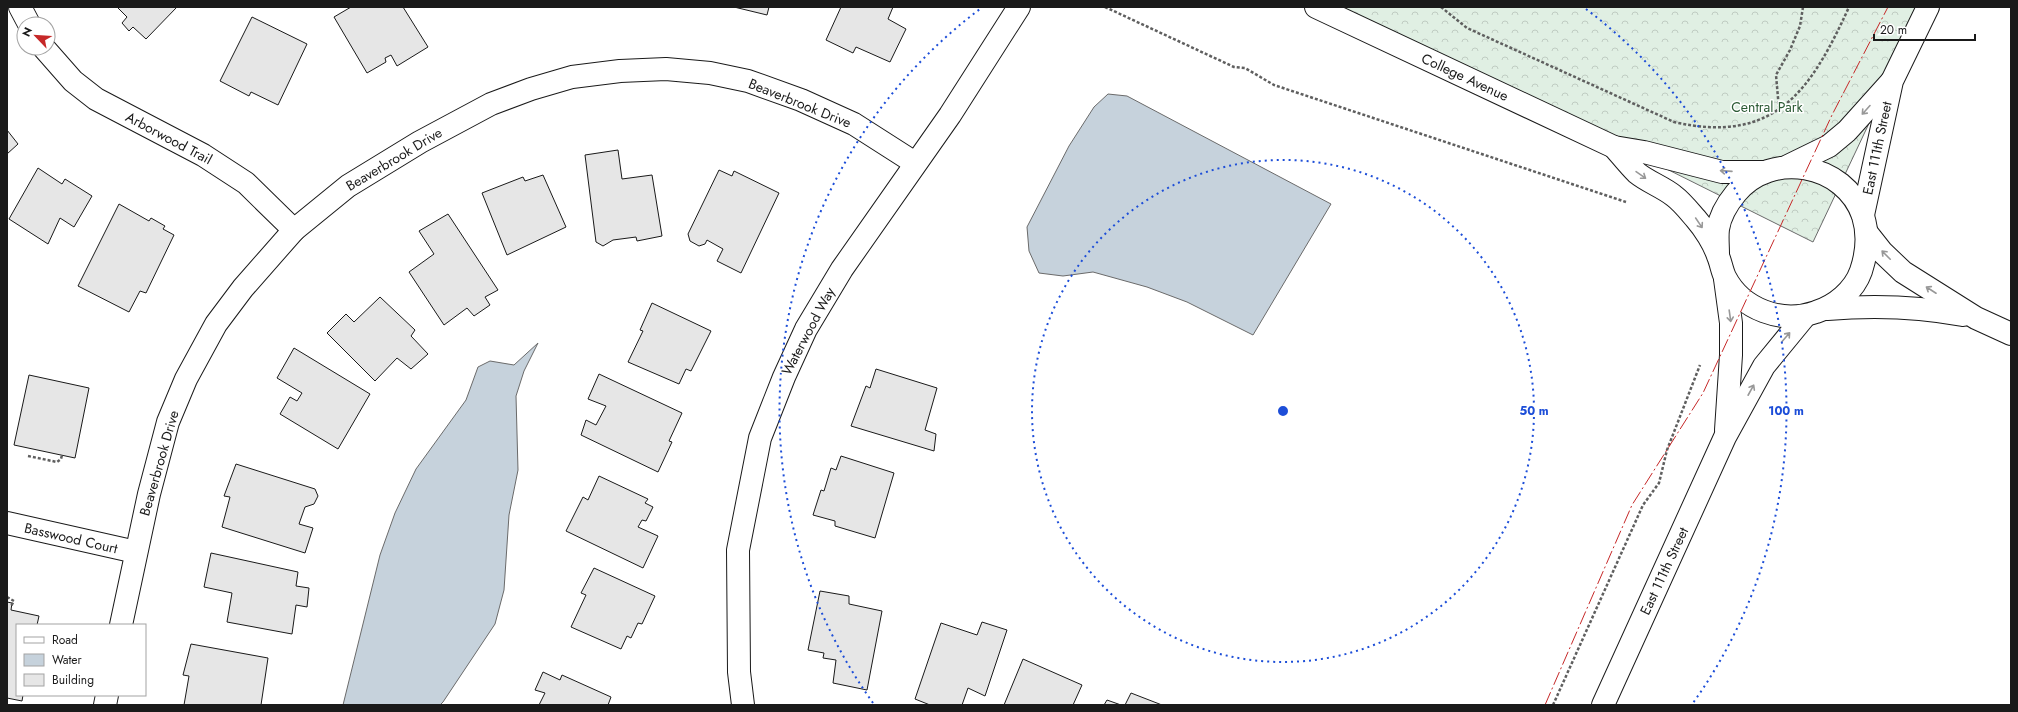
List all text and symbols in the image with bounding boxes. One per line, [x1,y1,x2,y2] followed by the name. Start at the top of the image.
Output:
[16,16,56,56] north arrow
[1874,16,1975,42] scale bar
[1880,21,1907,39] text: 20 m
[18,24,36,39] text: N
[1418,48,1512,106] street label: College Avenue
[746,73,854,133] street label: Beaverbrook Drive
[1731,97,1804,117] park label: Central Park
[1857,99,1897,196] street label: East 111th Street
[1861,105,1870,116] one-way arrow
[122,107,216,169] street label: Arborwood Trail
[342,122,446,196] street label: Beaverbrook Drive
[1720,168,1733,175] one-way arrow
[1635,171,1646,179] one-way arrow
[1695,218,1703,229] one-way arrow
[1881,250,1891,260] one-way arrow
[776,283,840,379] street label: Waterwood Way
[1925,285,1937,293] one-way arrow
[1726,309,1734,322] one-way arrow
[1782,332,1791,343] one-way arrow
[1747,384,1755,396] one-way arrow
[1519,402,1549,420] text: 50 m
[1768,402,1804,420] text: 100 m
[1276,404,1290,418] centre of rings
[134,408,184,518] street label: Beaverbrook Drive
[22,518,120,559] street label: Basswood Court
[1635,523,1693,618] street label: East 111th Street
[16,624,146,696] legend
[52,631,78,649] text: Road
[52,651,83,669] text: Water
[52,671,94,689] text: Building

